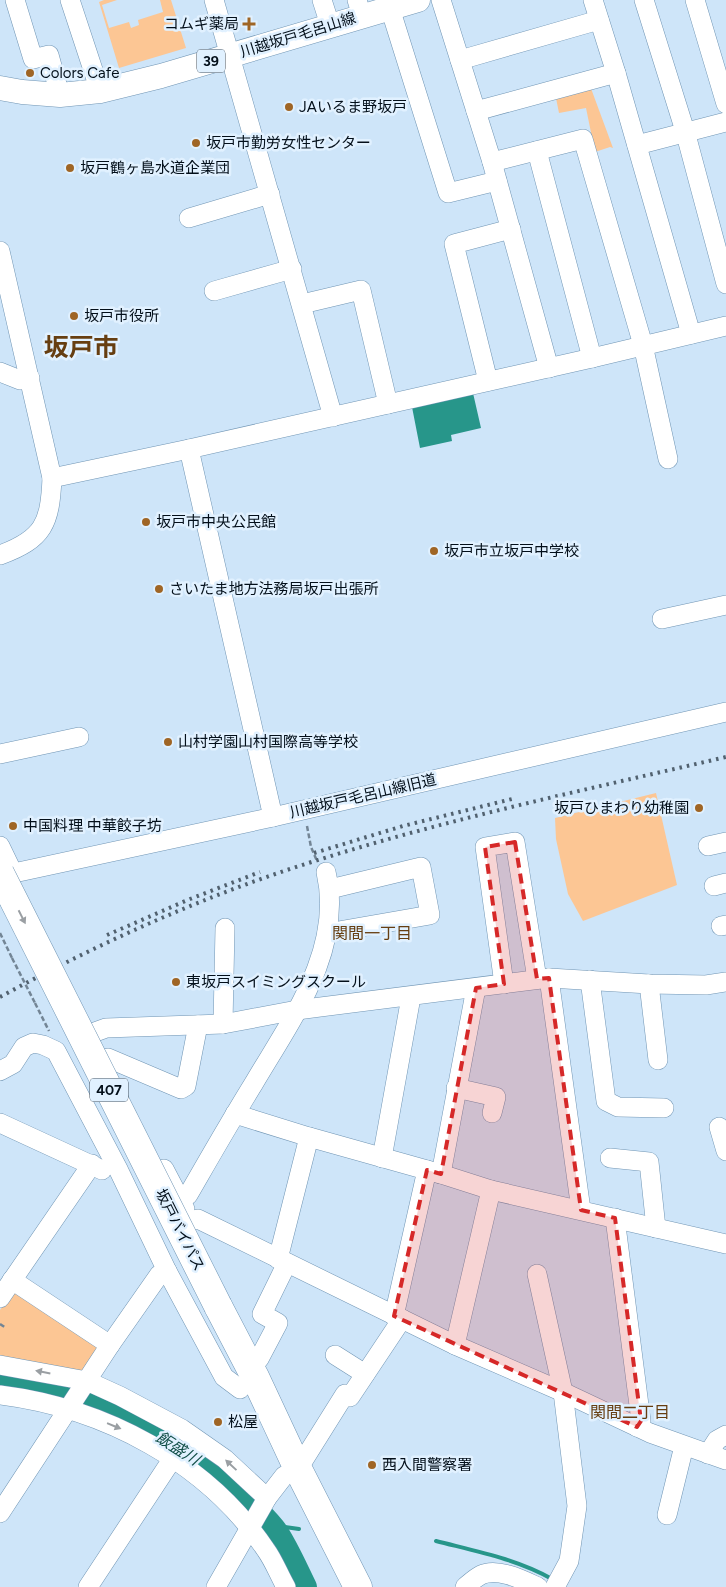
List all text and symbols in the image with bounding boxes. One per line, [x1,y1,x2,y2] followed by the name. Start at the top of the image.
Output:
[238,9,358,61] street label: 川越坂戸毛呂山線
[164,15,239,33] place label: コムギ薬局
[243,18,255,30] marker: コムギ薬局
[197,49,225,72] road number: 39
[40,64,119,82] place label: Colors Cafe
[24,67,36,79] marker: Colors Cafe
[299,98,407,116] place label: JAいるま野坂戸
[283,101,295,113] marker: JAいるま野坂戸
[206,134,371,152] place label: 坂戸市勤労女性センター
[190,137,202,149] marker: 坂戸市勤労女性センター
[80,159,230,177] place label: 坂戸鶴ヶ島水道企業団
[64,162,76,174] marker: 坂戸鶴ヶ島水道企業団
[84,307,159,325] place label: 坂戸市役所
[68,310,80,322] marker: 坂戸市役所
[43,332,119,362] district label: 坂戸市
[156,513,276,531] place label: 坂戸市中央公民館
[140,516,152,528] marker: 坂戸市中央公民館
[444,542,579,560] place label: 坂戸市立坂戸中学校
[428,545,440,557] marker: 坂戸市立坂戸中学校
[169,580,379,598] place label: さいたま地方法務局坂戸出張所
[153,583,165,595] marker: さいたま地方法務局坂戸出張所
[178,733,358,751] place label: 山村学園山村国際高等学校
[162,736,174,748] marker: 山村学園山村国際高等学校
[288,770,438,822] street label: 川越坂戸毛呂山線旧道
[554,799,689,817] place label: 坂戸ひまわり幼稚園
[693,802,705,814] marker: 坂戸ひまわり幼稚園
[23,817,162,835] place label: 中国料理 中華餃子坊
[7,820,19,832] marker: 中国料理 中華餃子坊
[18,909,26,924] one-way arrow
[332,924,412,943] district label: 関間一丁目
[186,973,366,991] place label: 東坂戸スイミングスクール
[170,976,182,988] marker: 東坂戸スイミングスクール
[90,1078,128,1102] road number: 407
[152,1186,208,1274] street label: 坂戸バイパス
[35,1368,51,1376] one-way arrow
[590,1403,670,1422] district label: 関間二丁目
[228,1413,258,1431] place label: 松屋
[212,1416,224,1428] marker: 松屋
[107,1422,122,1430] one-way arrow
[152,1428,205,1470] water label: 飯盛川
[382,1456,472,1474] place label: 西入間警察署
[226,1459,238,1471] one-way arrow
[366,1459,378,1471] marker: 西入間警察署

